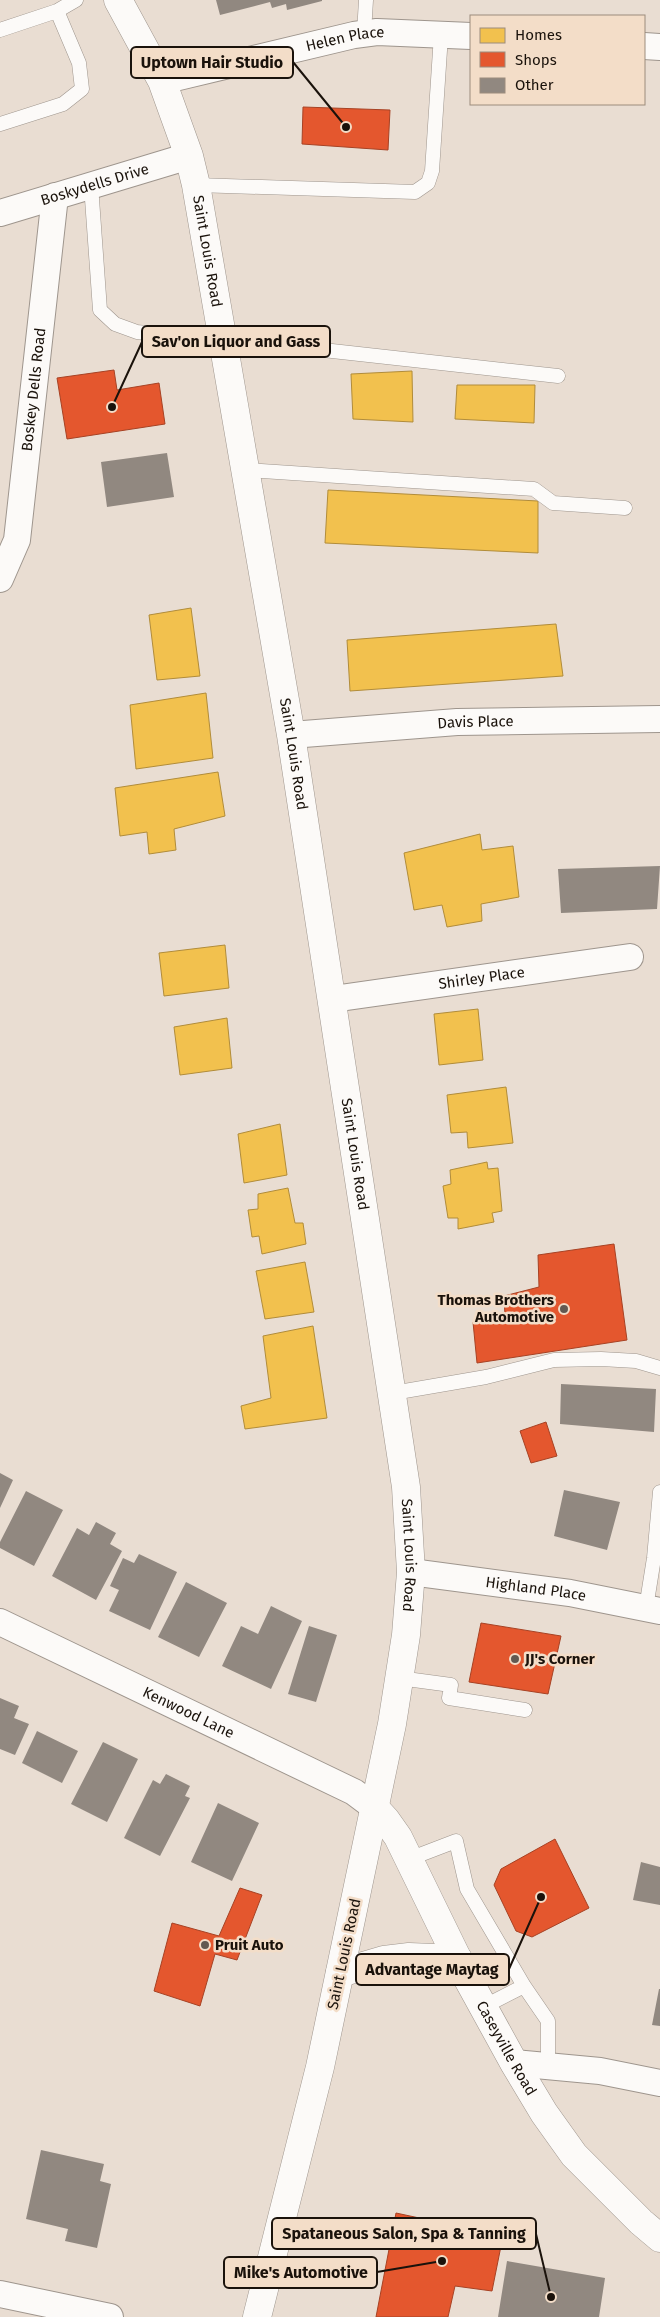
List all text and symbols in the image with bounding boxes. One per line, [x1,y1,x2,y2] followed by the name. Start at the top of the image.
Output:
[470,15,645,105] legend
[304,23,385,55] street label: Helen Place
[515,26,562,44] text: Homes
[131,47,293,78] callout: Uptown Hair Studio
[515,51,557,69] text: Shops
[141,53,283,72] text: Uptown Hair Studio
[515,76,554,94] text: Other
[39,160,151,209] street label: Boskydells Drive
[189,194,226,309] street label: Saint Louis Road
[142,326,330,357] callout: Sav'on Liquor and Gass
[18,327,49,452] street label: Boskey Dells Road
[152,332,321,351] text: Sav'on Liquor and Gass
[276,697,311,811] street label: Saint Louis Road
[437,712,514,733] street label: Davis Place
[437,963,526,993] street label: Shirley Place
[338,1097,373,1212] street label: Saint Louis Road
[438,1291,554,1326] place label: Thomas Brothers Automotive
[558,1303,570,1315] marker: Thomas Brothers Automotive
[398,1498,420,1612] street label: Saint Louis Road
[484,1573,588,1605] street label: Highland Place
[524,1650,596,1668] place label: JJ's Corner
[509,1653,521,1665] marker: JJ's Corner
[140,1683,237,1742] street label: Kenwood Lane
[323,1897,365,2011] street label: Saint Louis Road
[215,1936,284,1954] place label: Pruit Auto
[199,1939,211,1951] marker: Pruit Auto
[356,1954,509,1985] callout: Advantage Maytag
[364,1960,499,1979] text: Advantage Maytag
[473,1998,540,2099] street label: Caseyville Road
[272,2218,536,2249] callout: Spataneous Salon, Spa & Tanning
[282,2224,526,2243] text: Spataneous Salon, Spa & Tanning
[224,2257,377,2288] callout: Mike's Automotive
[234,2263,368,2282] text: Mike's Automotive

